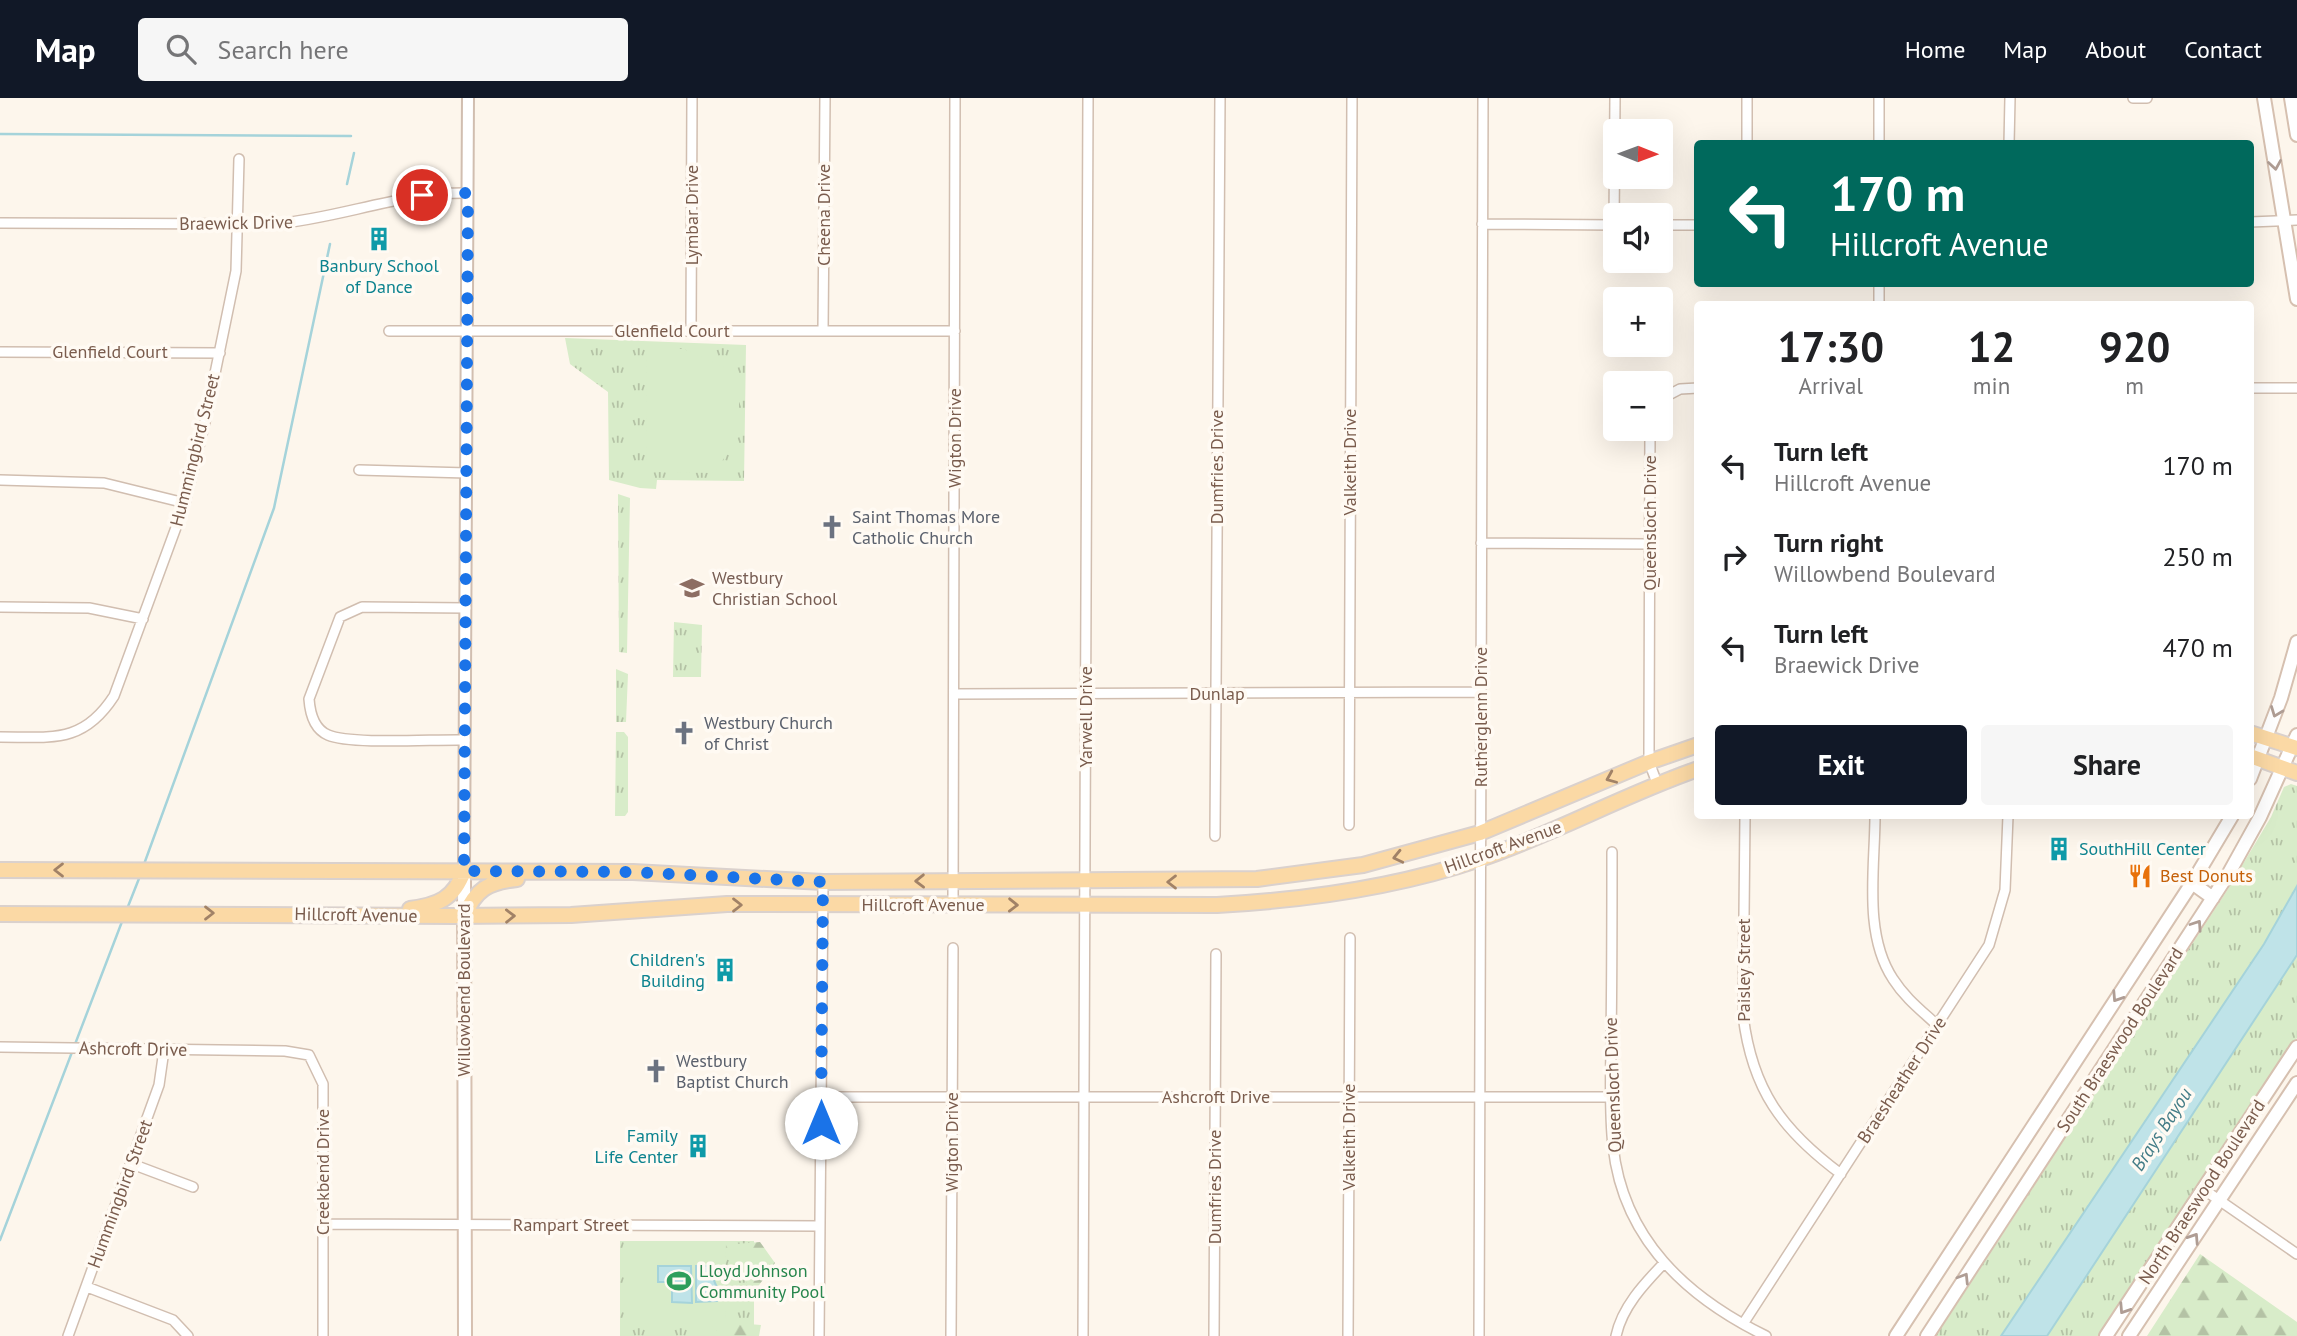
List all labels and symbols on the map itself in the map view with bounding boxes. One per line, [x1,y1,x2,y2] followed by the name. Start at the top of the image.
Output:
[1603,119,1673,189] north arrow
[2267,159,2282,171] one-way arrow
[812,164,835,266] street label: Cheena Drive
[392,165,452,225] pin
[680,165,703,265] street label: Lymbar Drive
[179,210,293,235] street label: Braewick Drive
[365,225,393,253] building icon: Banbury School of Dance
[319,254,439,298] place label: Banbury School of Dance
[614,319,730,342] street label: Glenfield Court
[52,340,168,363] street label: Glenfield Court
[164,371,225,529] street label: Hummingbird Street
[943,388,966,488] street label: Wigton Drive
[1338,409,1361,516] street label: Valkeith Drive
[1205,410,1228,524] street label: Dumfries Drive
[1638,455,1661,591] street label: Queensloch Drive
[852,505,1000,549] place label: Saint Thomas More Catholic Church
[818,513,846,541] church icon: Saint Thomas More Catholic Church
[712,566,838,610] place label: Westbury Christian School
[678,574,706,602] school or university icon: Westbury Christian School
[1469,647,1492,787] street label: Rutherglenn Drive
[1074,666,1097,768] street label: Yarwell Drive
[1189,682,1245,705] street label: Dunlap
[2271,705,2285,717] one-way arrow
[704,711,833,755] place label: Westbury Church of Christ
[670,719,698,747] church icon: Westbury Church of Christ
[1605,770,1618,784] one-way arrow
[1441,815,1565,878] street label: Hillcroft Avenue
[2045,835,2073,863] building icon: SouthHill Center
[2079,837,2206,860] place label: SouthHill Center
[1392,849,1404,863] one-way arrow
[53,862,64,878] one-way arrow
[2126,862,2154,890] restaurant icon: Best Donuts
[2160,864,2253,887] place label: Best Donuts
[915,873,925,889] one-way arrow
[1167,874,1177,890] one-way arrow
[861,893,985,916] street label: Hillcroft Avenue
[732,897,743,912] one-way arrow
[1008,898,1019,913] one-way arrow
[294,902,418,927] street label: Hillcroft Avenue
[452,903,475,1077] street label: Willowbend Boulevard
[204,905,215,921] one-way arrow
[505,908,516,923] one-way arrow
[1732,918,1755,1022] street label: Paisley Street
[2188,919,2201,932] one-way arrow
[2051,943,2188,1137] street label: South Braeswood Boulevard
[630,948,705,992] place label: Children's Building
[711,956,739,984] building icon: Children's Building
[2113,990,2126,1003] one-way arrow
[1852,1012,1951,1147] street label: Braesheather Drive
[1599,1017,1626,1153] street label: Queensloch Drive
[79,1036,187,1061] street label: Ashcroft Drive
[676,1049,789,1093] place label: Westbury Baptist Church
[642,1057,670,1085] church icon: Westbury Baptist Church
[2125,1083,2197,1175] water label: Brays Bayou
[1337,1084,1360,1191] street label: Valkeith Drive
[1162,1085,1270,1108] street label: Ashcroft Drive
[784,1086,858,1160] position arrow
[940,1092,963,1192] street label: Wigton Drive
[2133,1095,2270,1288] street label: North Braeswood Boulevard
[311,1109,334,1235] street label: Creekbend Drive
[82,1116,157,1271] street label: Hummingbird Street
[595,1124,679,1168] place label: Family Life Center
[1203,1130,1226,1244] street label: Dumfries Drive
[684,1132,712,1160] building icon: Family Life Center
[513,1213,629,1236] street label: Rampart Street
[2185,1233,2198,1246] one-way arrow
[699,1259,825,1303] place label: Lloyd Johnson Community Pool
[665,1267,693,1295] sports icon: Lloyd Johnson Community Pool
[1955,1273,1968,1286] one-way arrow
[2120,1301,2133,1314] one-way arrow

